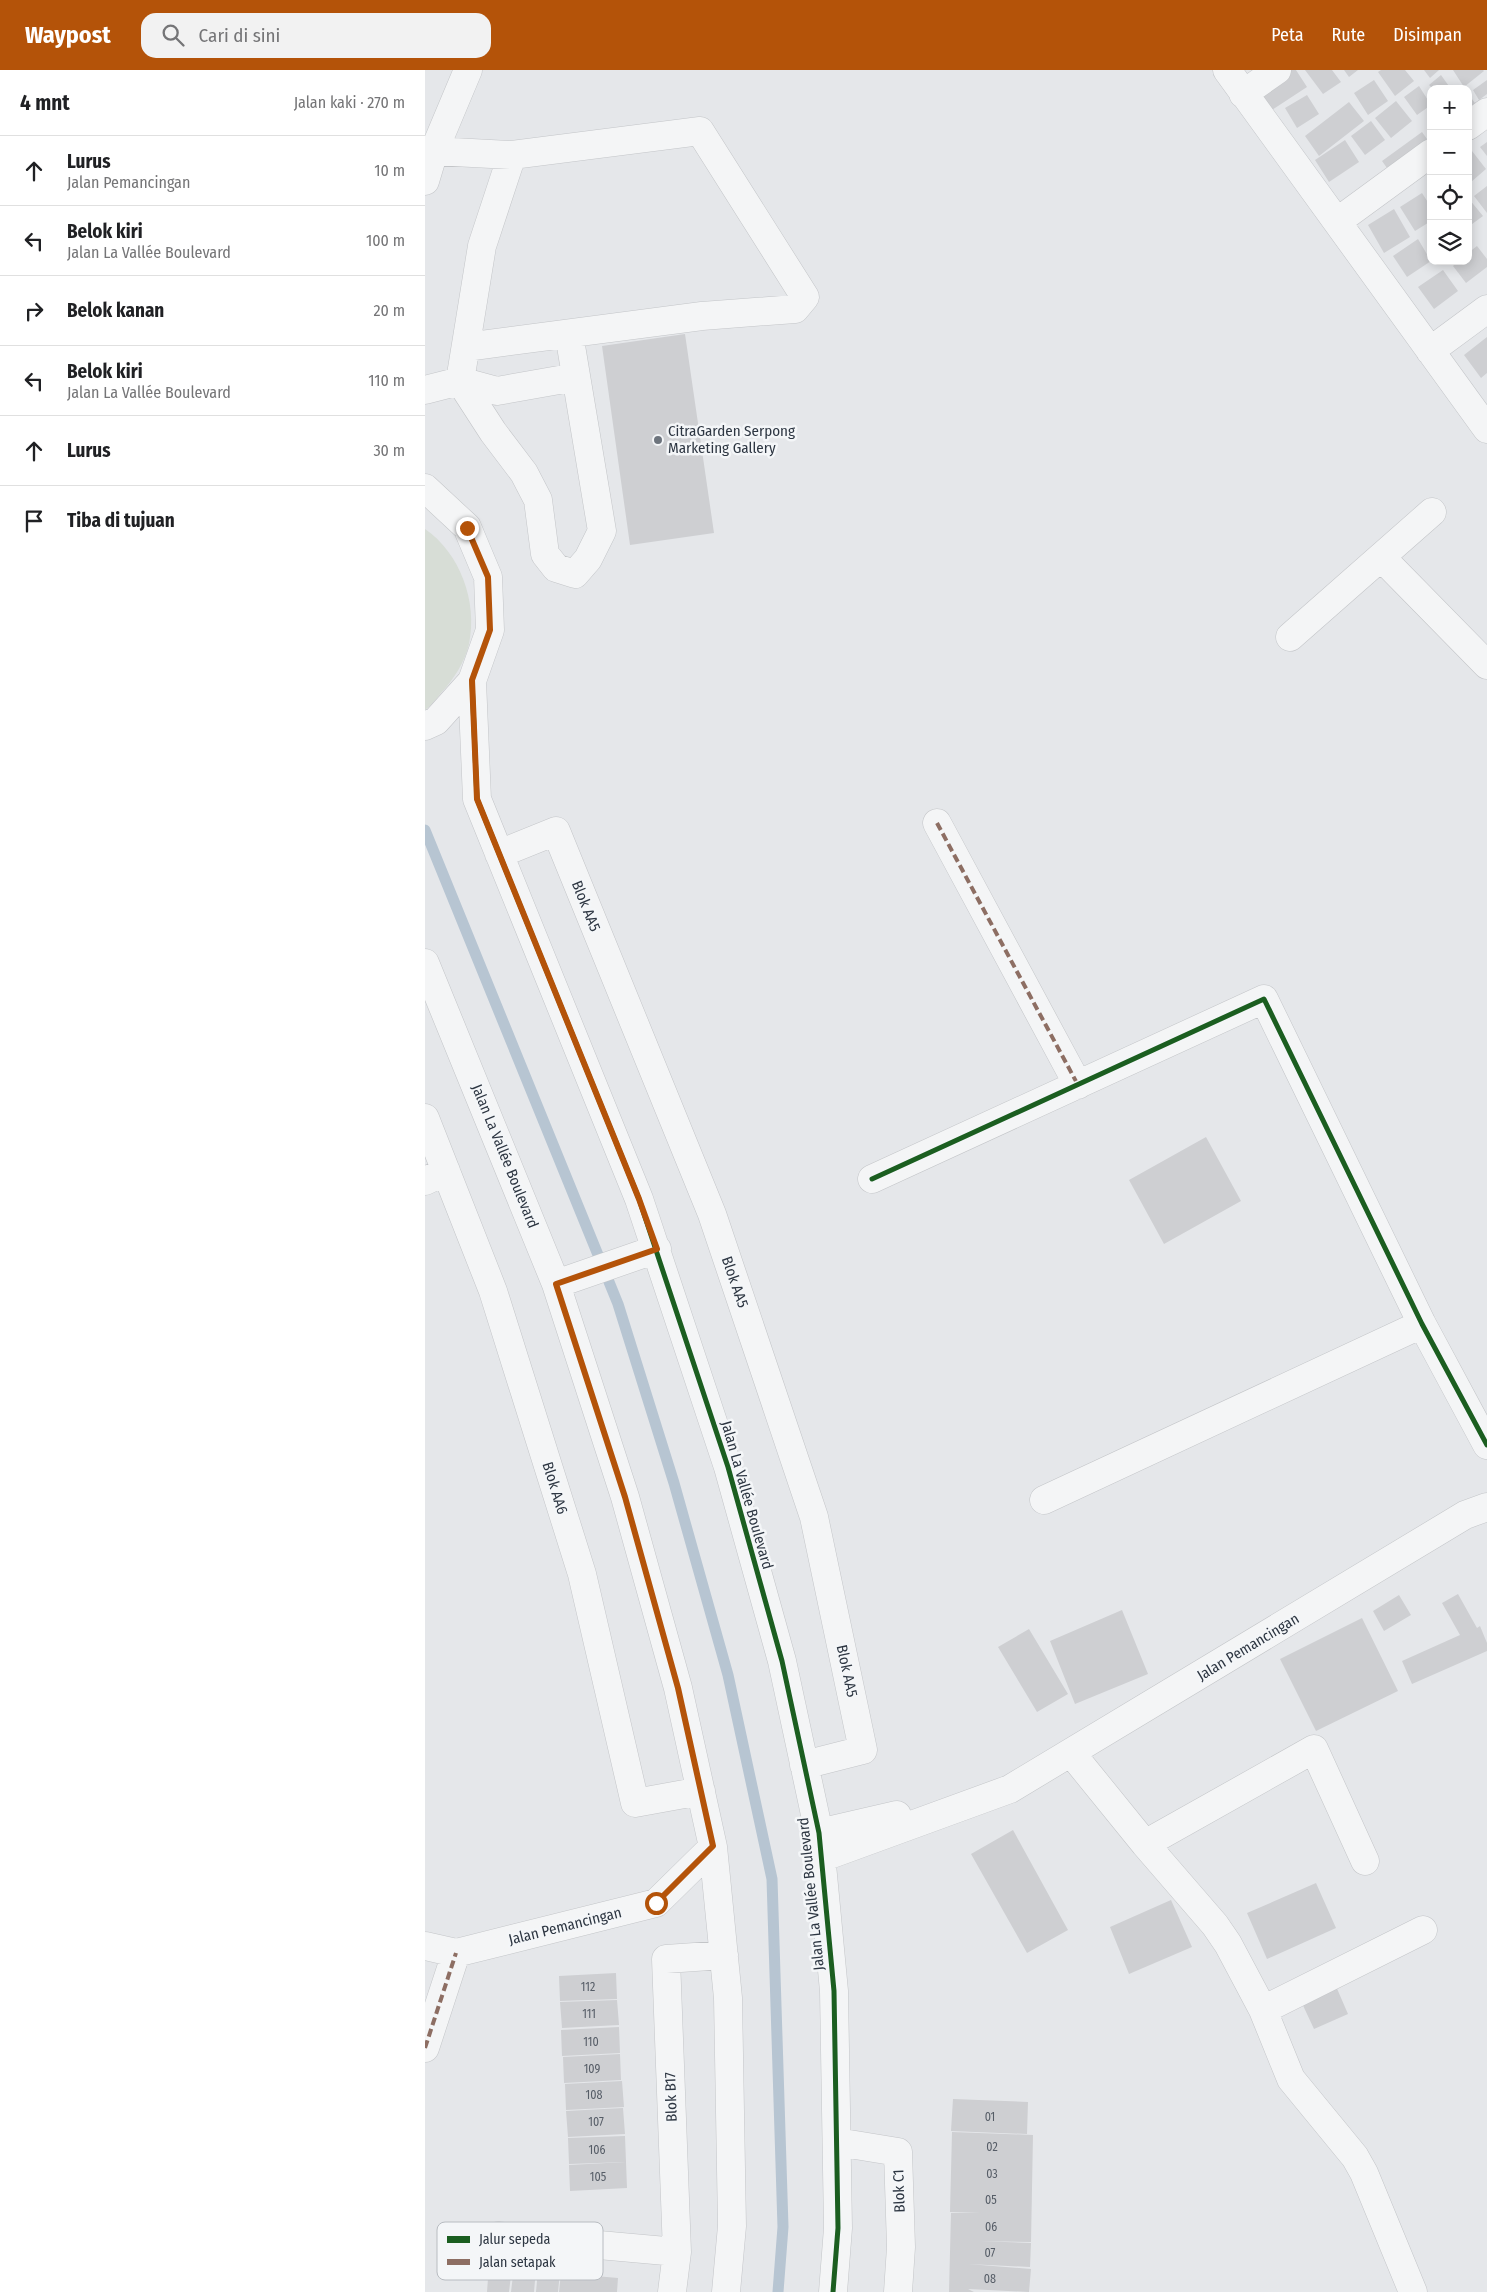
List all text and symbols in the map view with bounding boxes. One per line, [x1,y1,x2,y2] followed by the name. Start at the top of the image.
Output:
[141,13,491,58] search box
[25,21,111,49] text: Waypost
[159,21,187,49] icon: search
[199,24,280,47] text: Cari di sini
[1271,24,1303,46] text: Peta
[1331,24,1365,46] text: Rute
[1393,24,1462,46] text: Disimpan
[1427,85,1472,265] map controls
[1427,85,1472,130] button: +
[20,90,70,116] text: 4 mnt
[294,93,405,112] text: Jalan kaki · 270 m
[1427,130,1472,175] button: −
[67,150,111,173] text: Lurus
[20,157,48,185] icon: ahead
[374,161,405,180] text: 10 m
[67,173,190,192] text: Jalan Pemancingan
[1427,175,1472,220] button: locate
[67,220,143,243] text: Belok kiri
[1427,220,1472,265] button: layers
[20,227,48,255] icon: left
[366,231,405,250] text: 100 m
[67,243,231,262] text: Jalan La Vallée Boulevard
[20,297,48,325] icon: right
[67,299,164,322] text: Belok kanan
[374,301,405,320] text: 20 m
[67,360,143,383] text: Belok kiri
[20,367,48,395] icon: left
[368,371,405,390] text: 110 m
[67,383,231,402] text: Jalan La Vallée Boulevard
[668,422,795,457] place label: CitraGarden Serpong Marketing Gallery
[652,434,664,446] marker: CitraGarden Serpong Marketing Gallery
[20,437,48,465] icon: ahead
[67,439,111,462] text: Lurus
[373,441,405,460] text: 30 m
[20,507,48,535] icon: arrive
[67,509,175,532] text: Tiba di tujuan
[456,517,479,540] route end
[568,878,604,934] street label: Blok AA5
[468,1081,542,1231] street label: Jalan La Vallée Boulevard
[718,1254,752,1310] street label: Blok AA5
[717,1419,777,1571] street label: Jalan La Vallée Boulevard
[539,1460,571,1516] street label: Blok AA6
[1194,1609,1302,1685] street label: Jalan Pemancingan
[833,1643,861,1699] street label: Blok AA5
[794,1817,828,1971] street label: Jalan La Vallée Boulevard
[645,1892,668,1915] route start
[507,1903,623,1949] street label: Jalan Pemancingan
[581,1980,595,1994] house number: 112
[582,2007,596,2021] house number: 111
[583,2035,599,2049] house number: 110
[584,2062,601,2076] house number: 109
[661,2072,681,2122] street label: Blok B17
[586,2088,602,2102] house number: 108
[985,2110,995,2124] house number: 01
[588,2115,604,2129] house number: 107
[986,2140,998,2154] house number: 02
[589,2143,605,2157] house number: 106
[986,2167,998,2181] house number: 03
[889,2169,909,2213] street label: Blok C1
[590,2170,607,2184] house number: 105
[985,2193,997,2207] house number: 05
[985,2220,997,2234] house number: 06
[437,2222,603,2280] legend
[479,2231,550,2248] text: Jalur sepeda
[985,2246,996,2260] house number: 07
[479,2254,556,2271] text: Jalan setapak
[984,2272,996,2286] house number: 08

